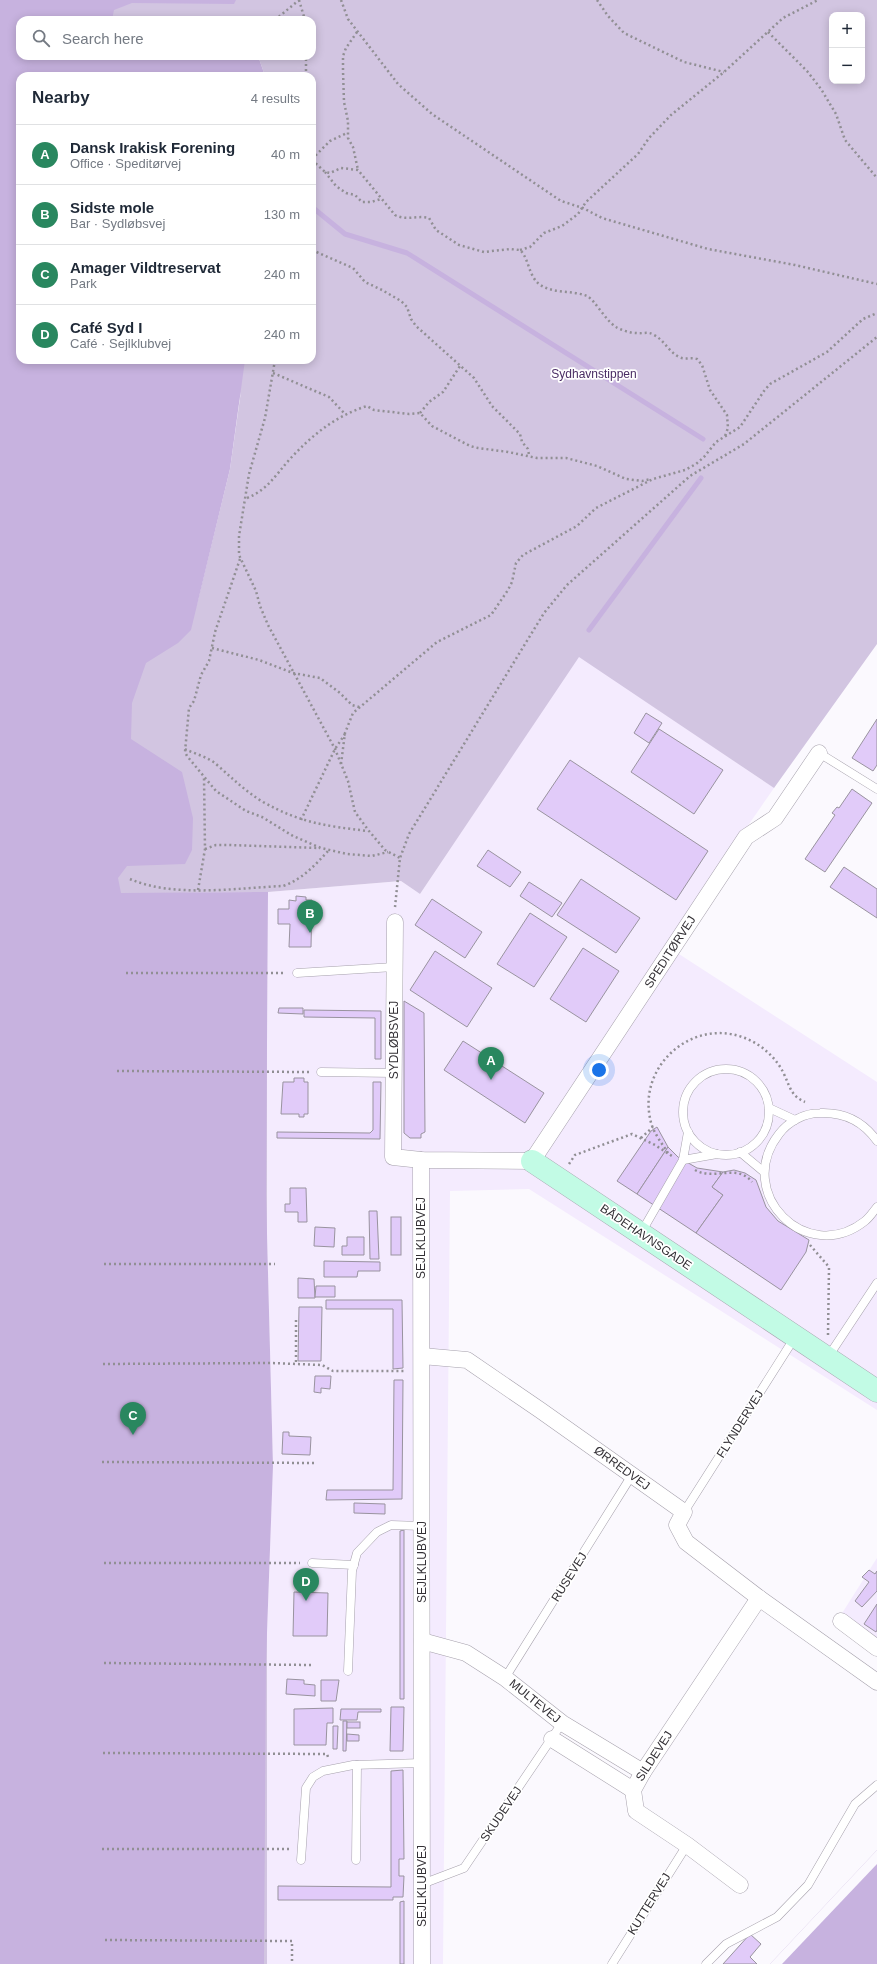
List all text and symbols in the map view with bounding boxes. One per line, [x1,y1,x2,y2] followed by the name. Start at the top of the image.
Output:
[829,12,865,84] map controls
[829,12,865,48] button: +
[16,16,316,60] search box
[30,27,52,49] icon: search
[62,30,144,47] text: Search here
[829,48,865,84] button: −
[32,88,90,107] text: Nearby
[251,91,300,106] text: 4 results
[70,139,235,156] text: Dansk Irakisk Forening
[40,147,50,162] text: A
[271,147,300,162] text: 40 m
[70,156,181,171] text: Office · Speditørvej
[70,199,154,216] text: Sidste mole
[40,207,50,222] text: B
[264,207,300,222] text: 130 m
[70,216,165,231] text: Bar · Sydløbsvej
[70,259,221,276] text: Amager Vildtreservat
[40,267,50,282] text: C
[264,267,300,282] text: 240 m
[70,276,97,291] text: Park
[70,319,143,336] text: Café Syd I
[40,327,50,342] text: D
[264,327,300,342] text: 240 m
[70,336,171,351] text: Café · Sejlklubvej
[551,367,637,381] park label: Sydhavnstippen
[297,900,323,933] pin: B
[641,913,699,991] street label: SPEDITØRVEJ
[387,1001,401,1079] street label: SYDLØBSVEJ
[478,1047,504,1080] pin: A
[589,1060,609,1080] your location
[414,1197,428,1279] street label: SEJLKLUBVEJ
[598,1200,695,1273] street label: BÅDEHAVNSGADE
[714,1388,766,1460] street label: FLYNDERVEJ
[120,1402,146,1435] pin: C
[591,1443,653,1493] street label: ØRREDVEJ
[415,1521,429,1603] street label: SEJLKLUBVEJ
[548,1550,590,1604] street label: RUSEVEJ
[293,1568,319,1601] pin: D
[507,1676,563,1726] street label: MULTEVEJ
[633,1728,675,1784] street label: SILDEVEJ
[477,1784,525,1844] street label: SKUDEVEJ
[415,1845,429,1927] street label: SEJLKLUBVEJ
[625,1871,673,1937] street label: KUTTERVEJ

